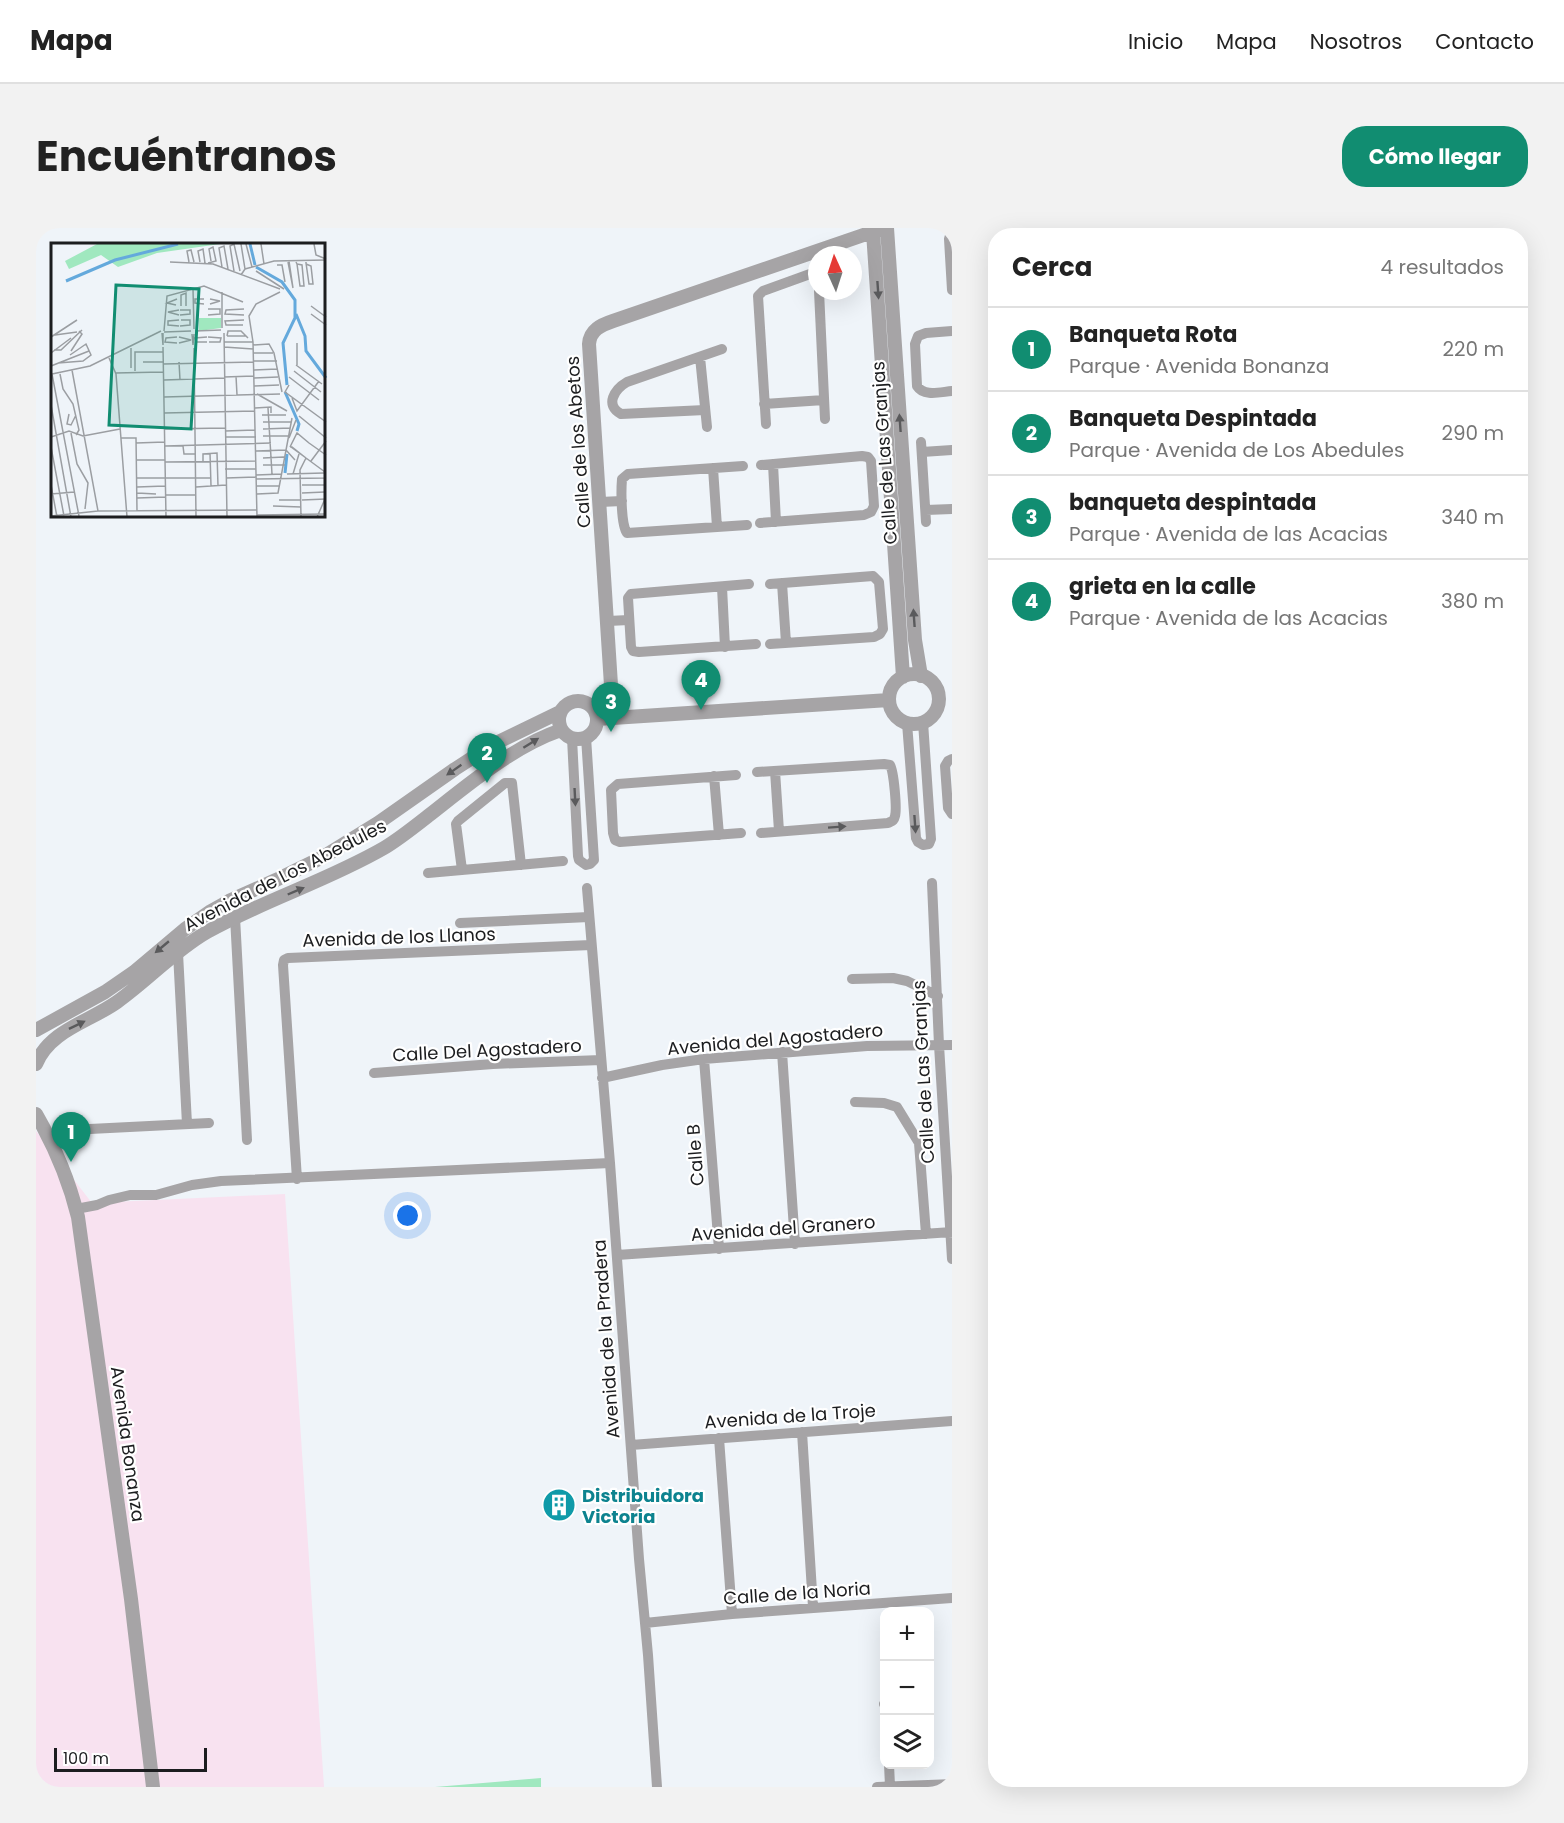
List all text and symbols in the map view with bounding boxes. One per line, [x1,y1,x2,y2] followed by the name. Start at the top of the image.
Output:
[30,21,113,60] text: Mapa
[1128,27,1183,56] text: Inicio
[1216,27,1277,56] text: Mapa
[1310,27,1402,56] text: Nosotros
[1435,27,1534,56] text: Contacto
[1342,126,1528,187] button: Cómo llegar
[36,127,337,186] text: Encuéntranos
[51,243,326,518] inset map
[808,246,862,300] north arrow
[1012,249,1092,285] text: Cerca
[1381,253,1504,281] text: 4 resultados
[873,281,882,300] one-way arrow
[1069,319,1237,350] text: Banqueta Rota
[1028,335,1035,363] text: 1
[1443,335,1504,363] text: 220 m
[1069,352,1329,380] text: Parque · Avenida Bonanza
[560,355,596,529] street label: Calle de los Abetos
[865,361,903,545] street label: Calle de Las Granjas
[1069,403,1317,434] text: Banqueta Despintada
[896,414,905,433] one-way arrow
[1026,419,1037,447] text: 2
[1441,419,1504,447] text: 290 m
[1069,436,1404,464] text: Parque · Avenida de Los Abedules
[1069,487,1316,518] text: banqueta despintada
[1025,503,1038,531] text: 3
[1441,503,1504,531] text: 340 m
[1069,520,1388,548] text: Parque · Avenida de las Acacias
[1069,571,1256,602] text: grieta en la calle
[1025,587,1038,615] text: 4
[1441,587,1504,615] text: 380 m
[1069,604,1388,632] text: Parque · Avenida de las Acacias
[909,608,919,627] one-way arrow
[682,660,720,710] pin: 4
[592,682,630,732] pin: 3
[468,734,506,783] pin: 2
[523,738,539,749] one-way arrow
[446,764,462,776] one-way arrow
[570,787,580,806] one-way arrow
[179,813,391,937] street label: Avenida de Los Abedules
[911,814,920,833] one-way arrow
[828,822,847,832] one-way arrow
[287,886,305,895] one-way arrow
[302,921,496,953] street label: Avenida de los Llanos
[155,940,170,953] one-way arrow
[906,980,940,1164] street label: Calle de Las Granjas
[666,1017,884,1061] street label: Avenida del Agostadero
[69,1020,86,1029] one-way arrow
[392,1033,582,1067] street label: Calle Del Agostadero
[51,1112,90,1162] pin: 1
[680,1123,710,1187] street label: Calle B
[393,1201,422,1230] your location
[690,1209,876,1247] street label: Avenida del Granero
[587,1239,625,1439] street label: Avenida de la Pradera
[105,1365,151,1523] street label: Avenida Bonanza
[704,1398,876,1434] street label: Avenida de la Troje
[582,1483,704,1529] place label: Distribuidora Victoria
[541,1487,577,1523] building icon: Distribuidora Victoria
[722,1575,872,1611] street label: Calle de la Noria
[880,1607,934,1769] map controls
[880,1607,934,1661] button: +
[880,1661,934,1715] button: −
[880,1715,934,1769] button: layers
[54,1745,207,1772] scale bar
[63,1747,109,1770] text: 100 m

